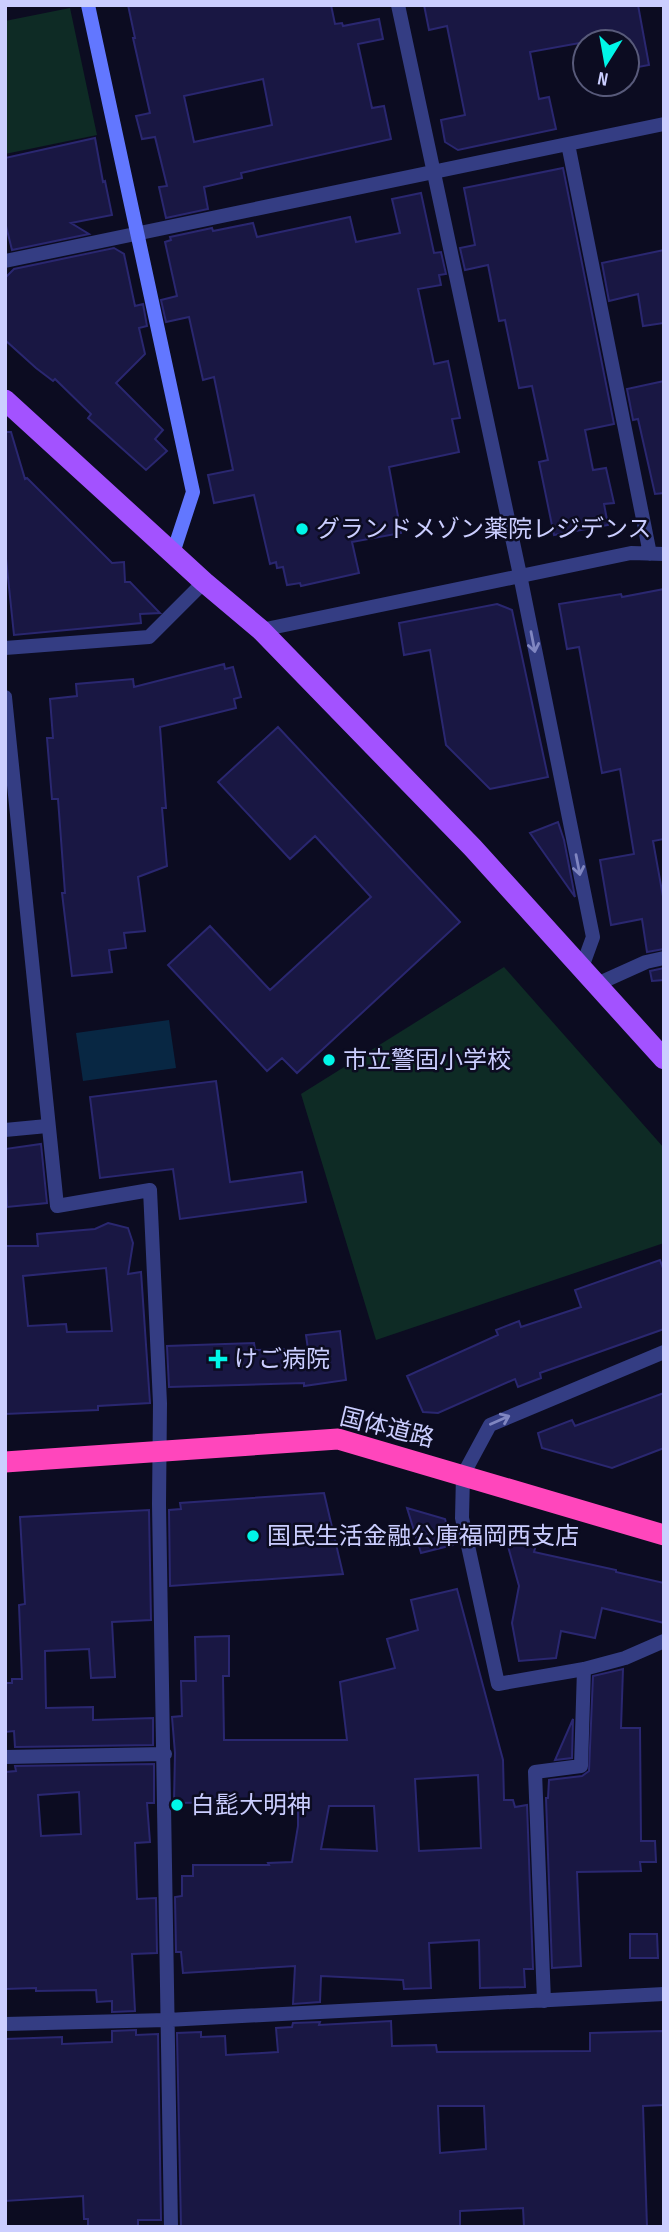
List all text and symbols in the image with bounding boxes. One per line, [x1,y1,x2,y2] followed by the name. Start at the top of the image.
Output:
[571,28,641,98] north arrow
[596,66,610,90] text: N
[316,515,652,544] place label: グランドメゾン薬院レジデンス
[294,521,310,537] marker: グランドメゾン薬院レジデンス
[527,630,541,653] one-way arrow
[572,853,586,876] one-way arrow
[343,1046,511,1075] place label: 市立警固小学校
[321,1052,337,1068] marker: 市立警固小学校
[234,1345,330,1374] place label: けご病院
[208,1349,228,1369] marker: けご病院
[337,1402,437,1454] street label: 国体道路
[489,1413,510,1426] one-way arrow
[267,1522,579,1551] place label: 国民生活金融公庫福岡西支店
[245,1528,261,1544] marker: 国民生活金融公庫福岡西支店
[191,1791,311,1820] place label: 白髭大明神
[169,1797,185,1813] marker: 白髭大明神

